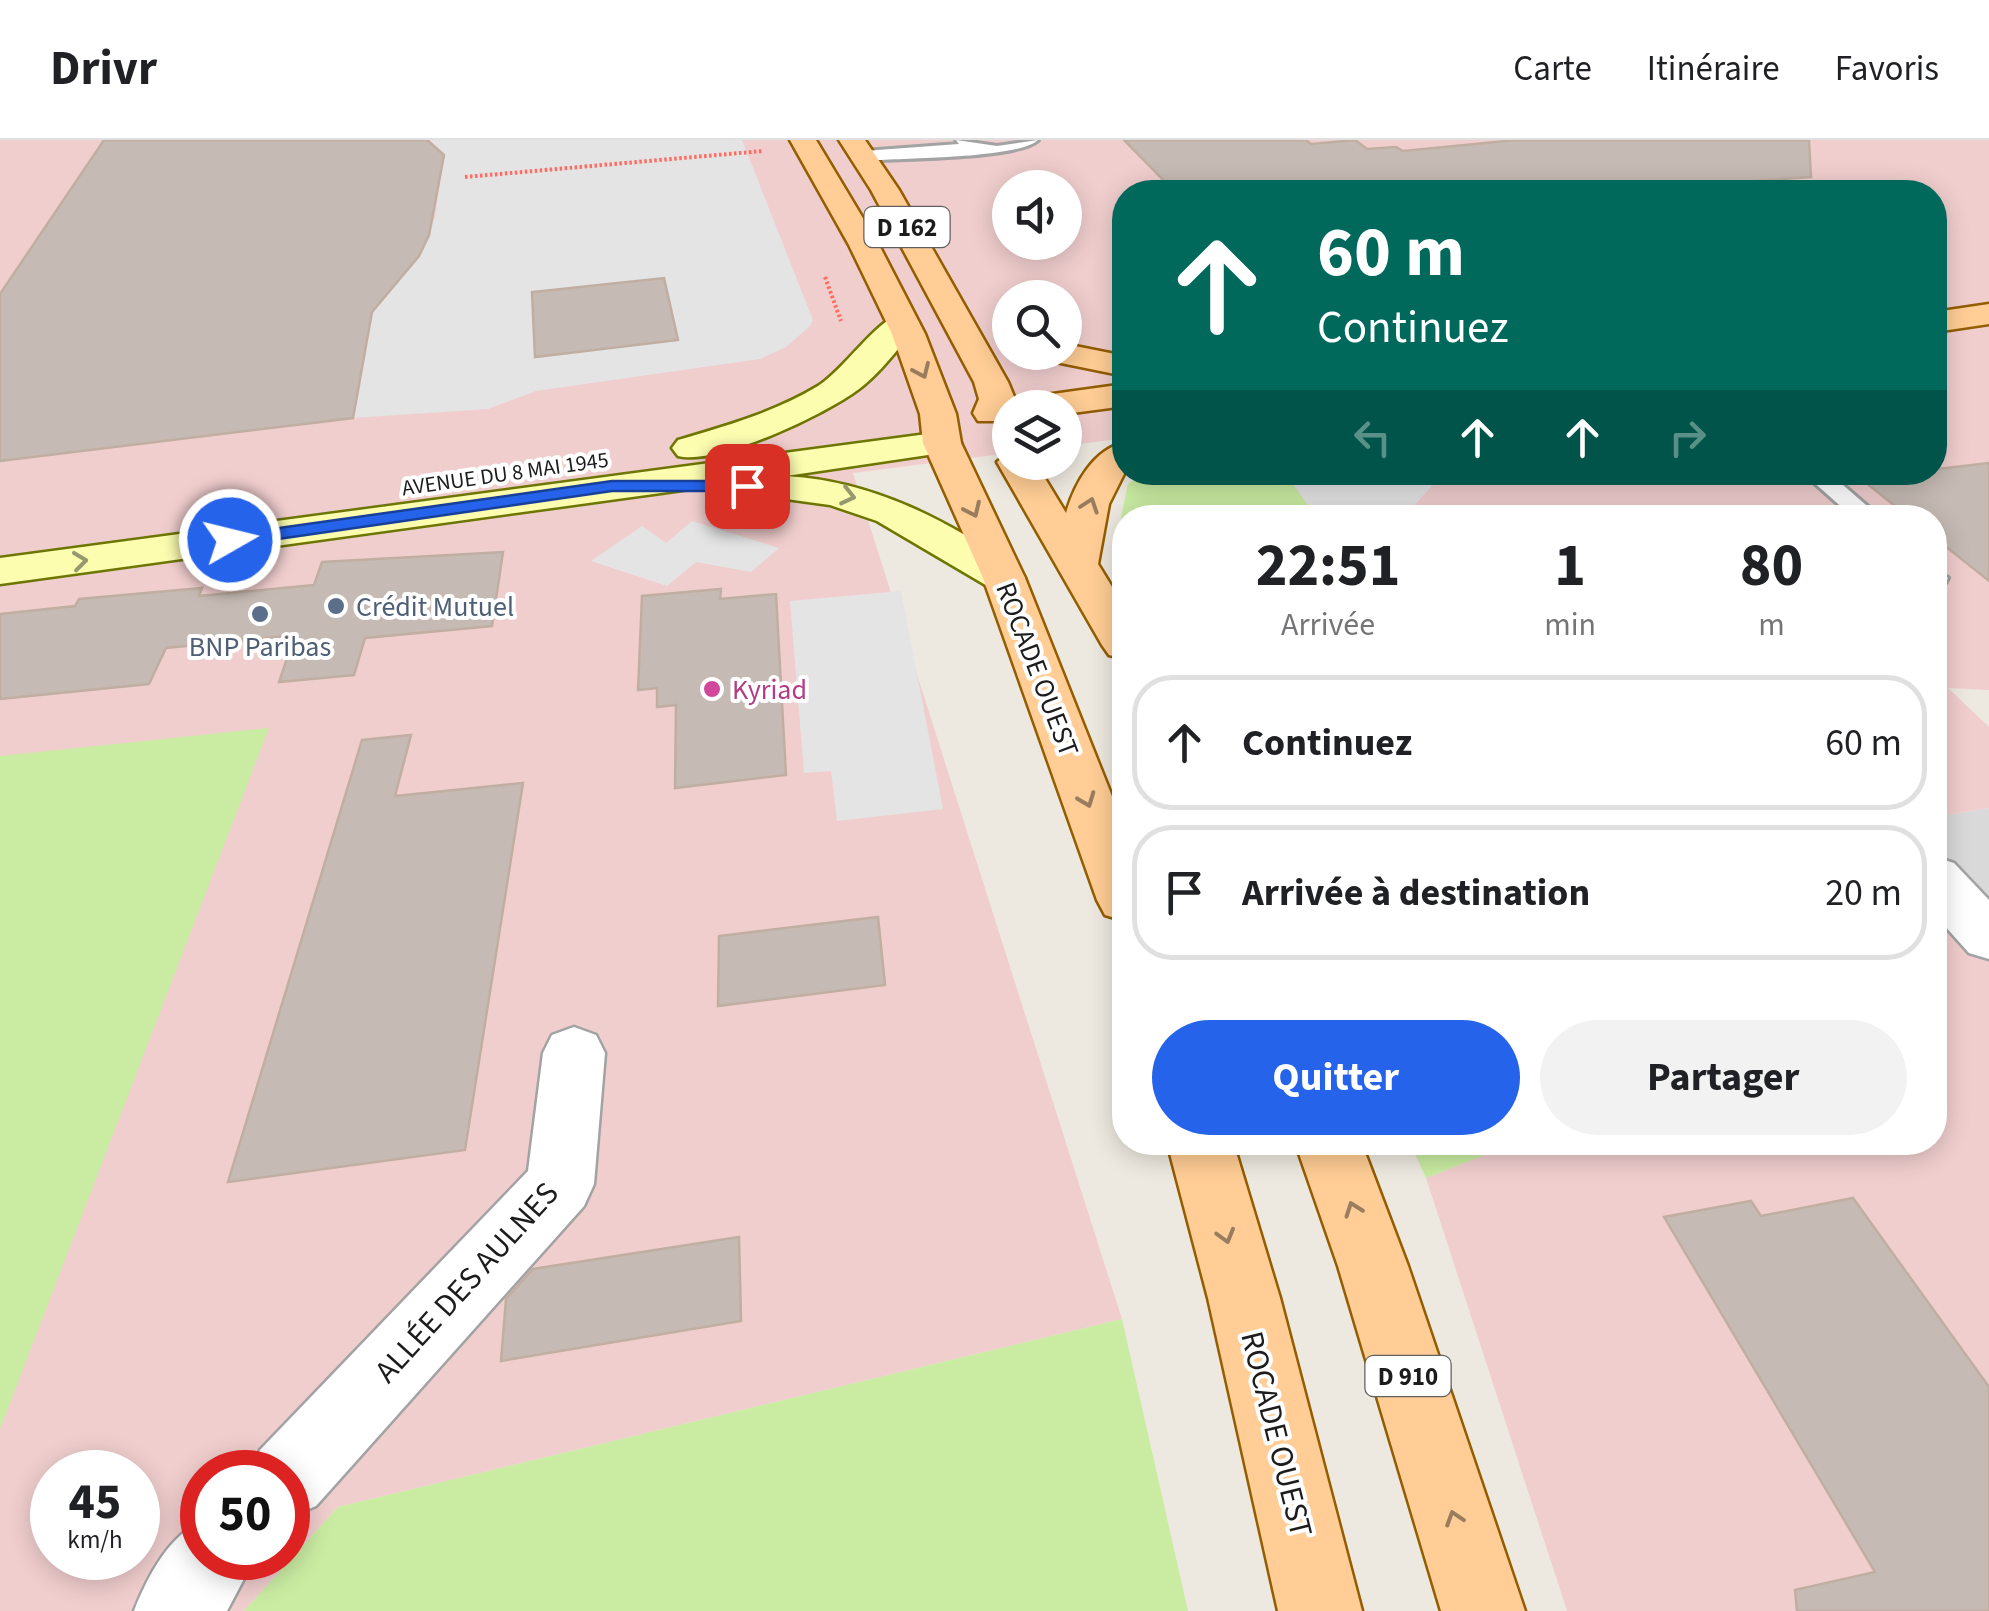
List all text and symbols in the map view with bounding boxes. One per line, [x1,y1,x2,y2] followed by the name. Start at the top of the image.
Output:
[50,35,157,103] text: Drivr
[1513,44,1592,94] text: Carte
[1647,44,1780,94] text: Itinéraire
[1835,44,1939,94] text: Favoris
[992,170,1082,480] map controls
[992,170,1082,260] button: sound
[1317,203,1465,303] text: 60 m
[864,207,950,247] road number: D 162
[1152,220,1282,350] icon: ahead
[992,280,1082,370] button: search
[1317,296,1509,360] text: Continuez
[910,360,930,378] one-way arrow
[992,390,1082,480] button: layers
[1345,410,1400,465] icon: left
[1450,410,1505,465] icon: ahead
[1555,410,1610,465] icon: ahead
[1660,410,1715,465] icon: right
[400,444,611,504] street label: AVENUE DU 8 MAI 1945
[705,444,790,529] pin
[720,459,775,514] icon: arrive
[839,484,856,505] one-way arrow
[178,488,282,592] position arrow
[1078,498,1099,515] one-way arrow
[960,500,980,518] one-way arrow
[1256,524,1400,609] text: 22:51
[1554,524,1586,609] text: 1
[1740,524,1803,609] text: 80
[71,551,88,572] one-way arrow
[985,576,1089,762] street label: ROCADE OUEST
[356,587,514,627] place label: Crédit Mutuel
[325,595,347,617] marker: Crédit Mutuel
[1281,602,1375,648] text: Arrivée
[1544,602,1596,648] text: min
[1758,602,1785,648] text: m
[249,603,271,625] marker: BNP Paribas
[189,627,331,667] place label: BNP Paribas
[732,670,807,710] place label: Kyriad
[701,678,723,700] marker: Kyriad
[1157,715,1212,770] icon: ahead
[1242,716,1412,770] text: Continuez
[1825,716,1902,770] text: 60 m
[1076,790,1096,808] one-way arrow
[1157,865,1212,920] icon: arrive
[1242,866,1590,920] text: Arrivée à destination
[1825,866,1902,920] text: 20 m
[1152,1020,1520,1135] button: Quitter
[1540,1020,1907,1135] button: Partager
[364,1172,570,1393] street label: ALLÉE DES AULNES
[1344,1202,1365,1219] one-way arrow
[1215,1227,1236,1244] one-way arrow
[1228,1327,1324,1542] street label: ROCADE OUEST
[1366,1356,1450,1396] road number: D 910
[180,1450,310,1580] speed limit sign: 50
[69,1467,121,1538] text: 45
[1445,1510,1465,1527] one-way arrow
[67,1522,123,1558] text: km/h

